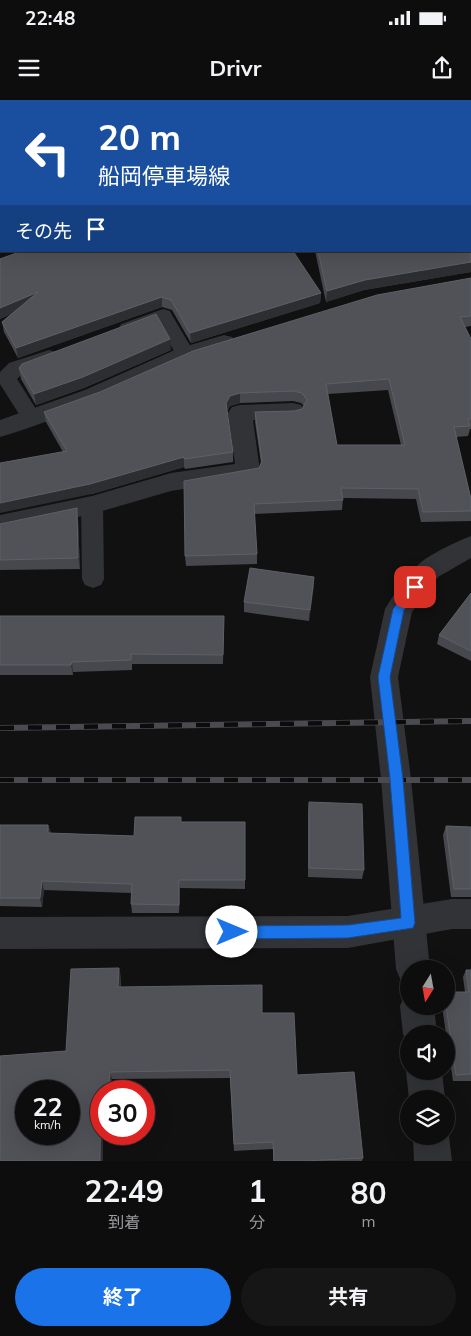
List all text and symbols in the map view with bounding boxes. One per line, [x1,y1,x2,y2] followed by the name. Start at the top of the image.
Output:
[25,6,75,30] text: 22:48
[15,54,43,82] icon: menu
[210,54,261,82] text: Drivr
[428,54,456,82] icon: share
[98,115,181,159] text: 20 m
[15,120,80,185] icon: left
[98,162,230,190] text: 船岡停車場線
[82,215,110,243] icon: arrive
[15,219,72,243] text: その先
[394,566,436,608] pin
[401,573,429,601] icon: arrive
[205,905,257,957] position arrow
[400,960,455,1015] north arrow
[400,960,455,1145] map controls
[400,1025,455,1080] button: sound
[90,1080,155,1145] speed limit sign: 30
[400,1090,455,1145] button: layers
[32,1091,63,1122] text: 22
[34,1117,61,1132] text: km/h
[84,1172,164,1210] text: 22:49
[248,1172,266,1210] text: 1
[351,1174,387,1212] text: 80
[362,1211,376,1231] text: m
[108,1212,140,1232] text: 到着
[249,1212,265,1232] text: 分
[15,1268,231,1326] button: 終了
[241,1268,456,1326] button: 共有

